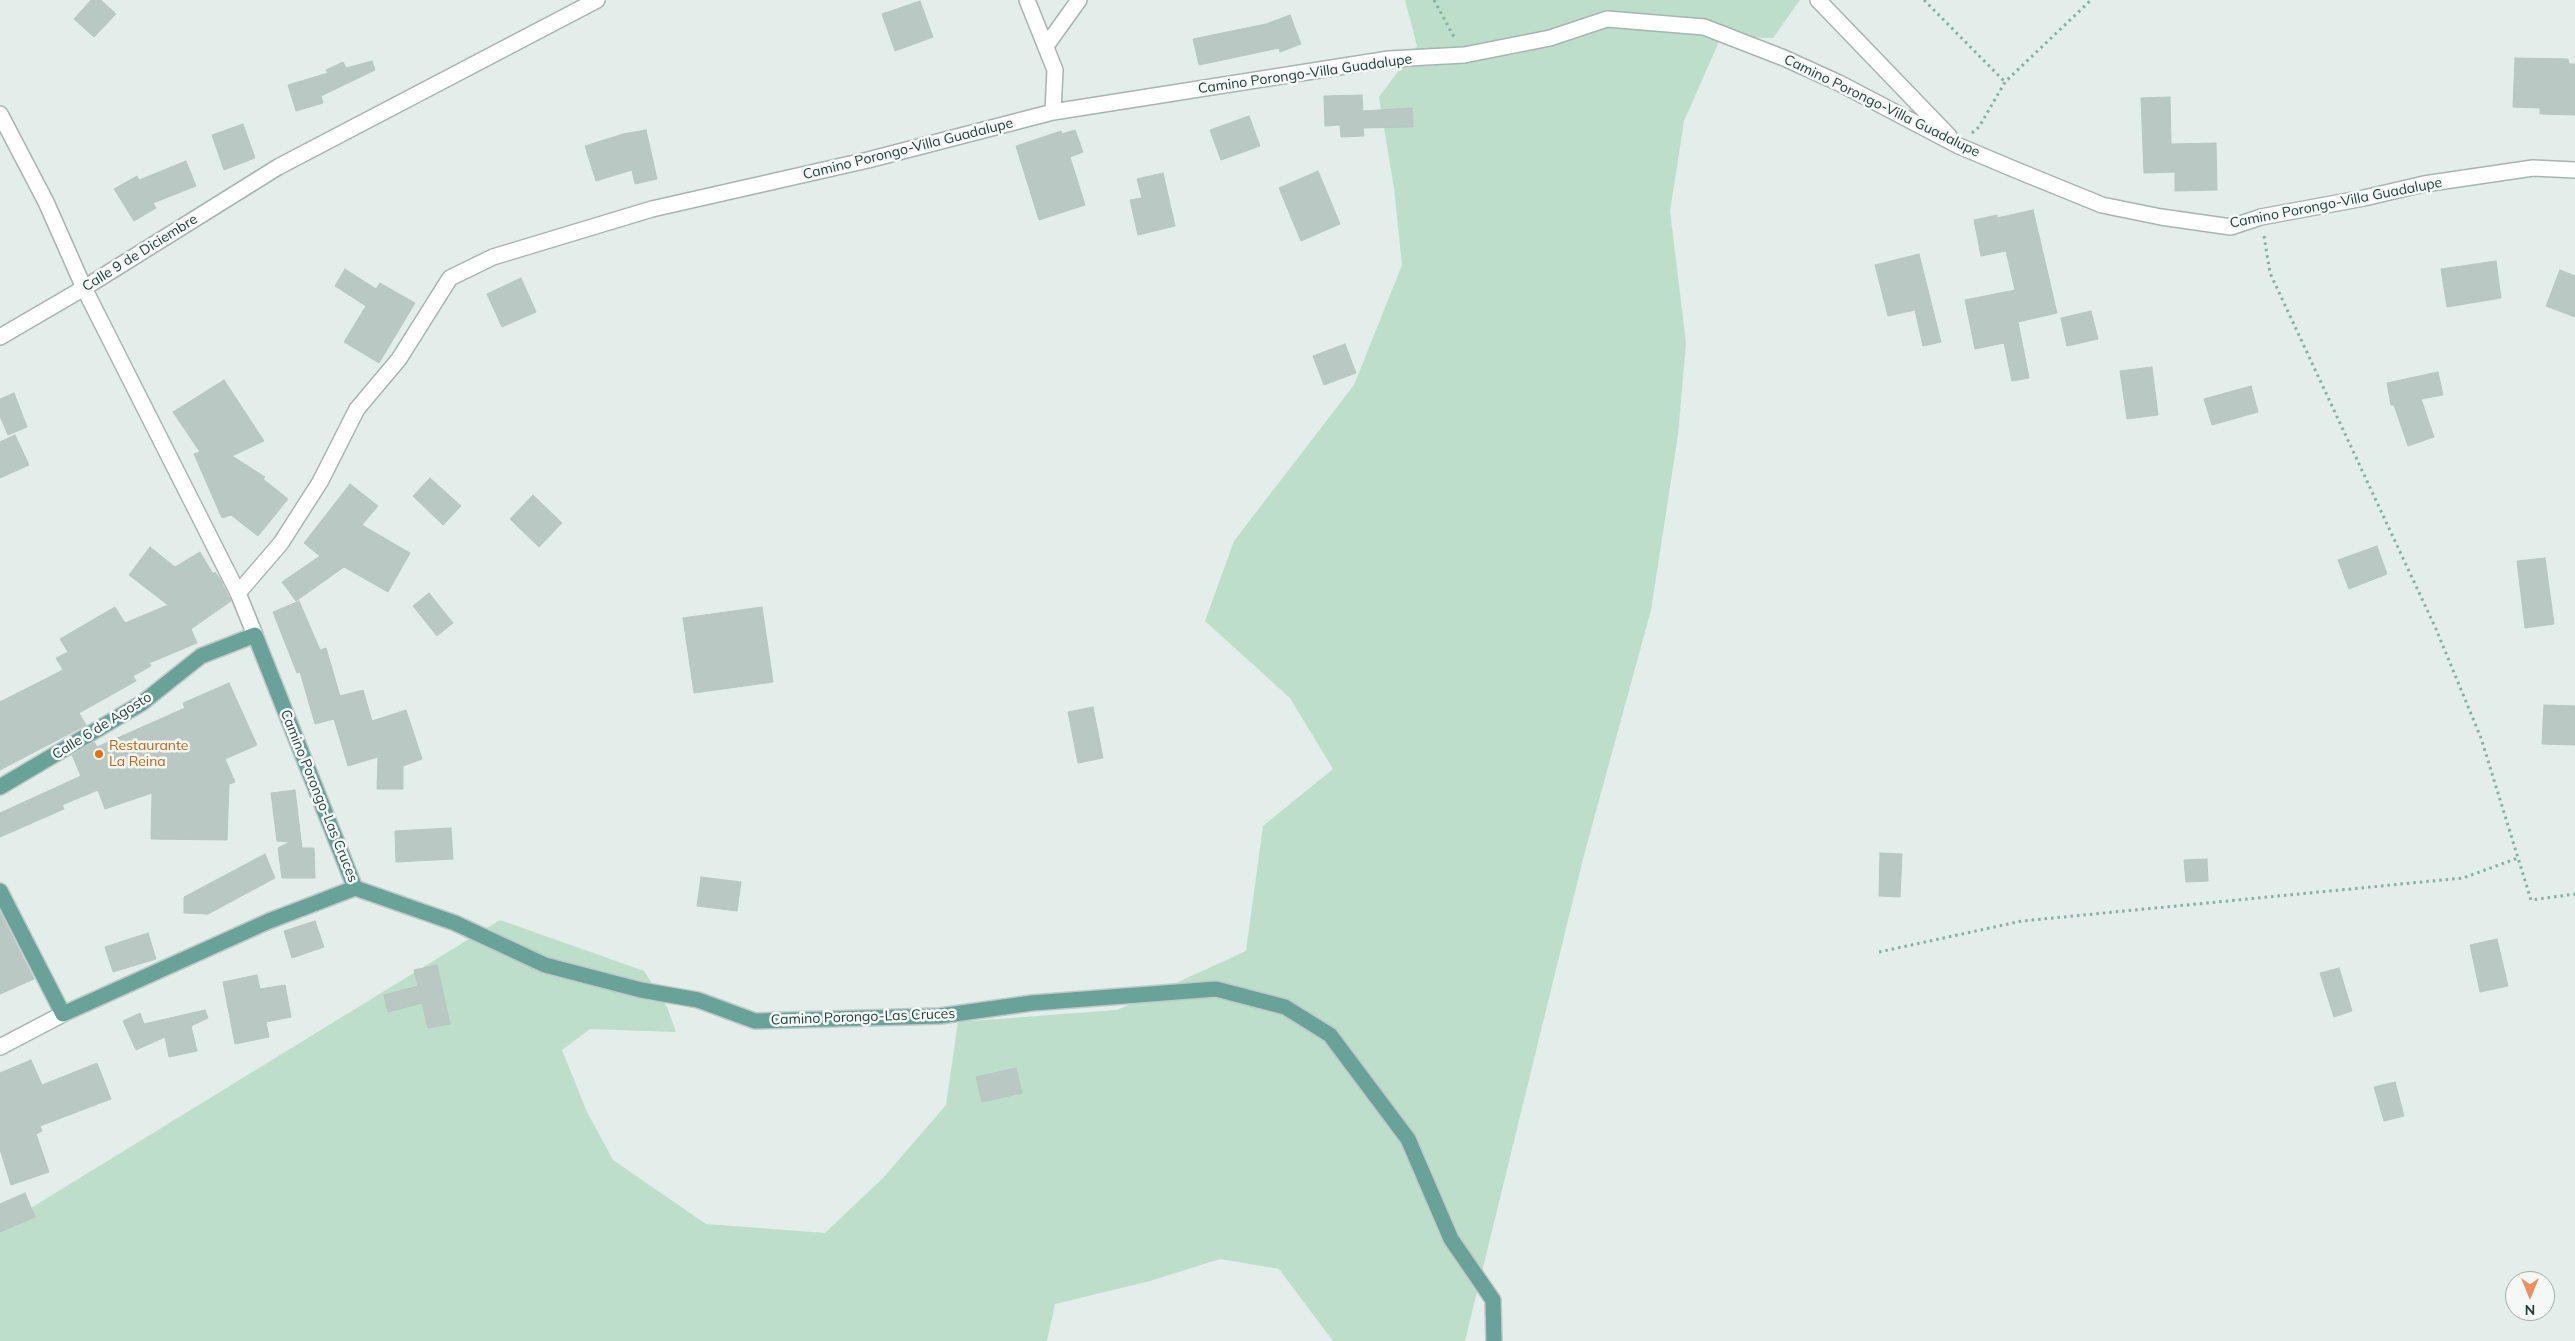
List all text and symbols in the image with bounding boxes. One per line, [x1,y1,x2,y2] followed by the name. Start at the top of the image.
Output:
[1197,51,1413,97] street label: Camino Porongo-Villa Guadalupe
[1781,51,1983,161] street label: Camino Porongo-Villa Guadalupe
[801,115,1015,183] street label: Camino Porongo-Villa Guadalupe
[2228,174,2444,232] street label: Camino Porongo-Villa Guadalupe
[79,211,201,295] street label: Calle 9 de Diciembre
[49,689,155,763] street label: Calle 6 de Agosto
[277,707,361,885] street label: Camino Porongo-Las Cruces
[109,738,188,770] place label: Restaurante La Reina
[93,748,105,760] marker: Restaurante La Reina
[770,1005,956,1029] street label: Camino Porongo-Las Cruces
[2505,1271,2555,1321] north arrow
[2525,1301,2535,1319] text: N

